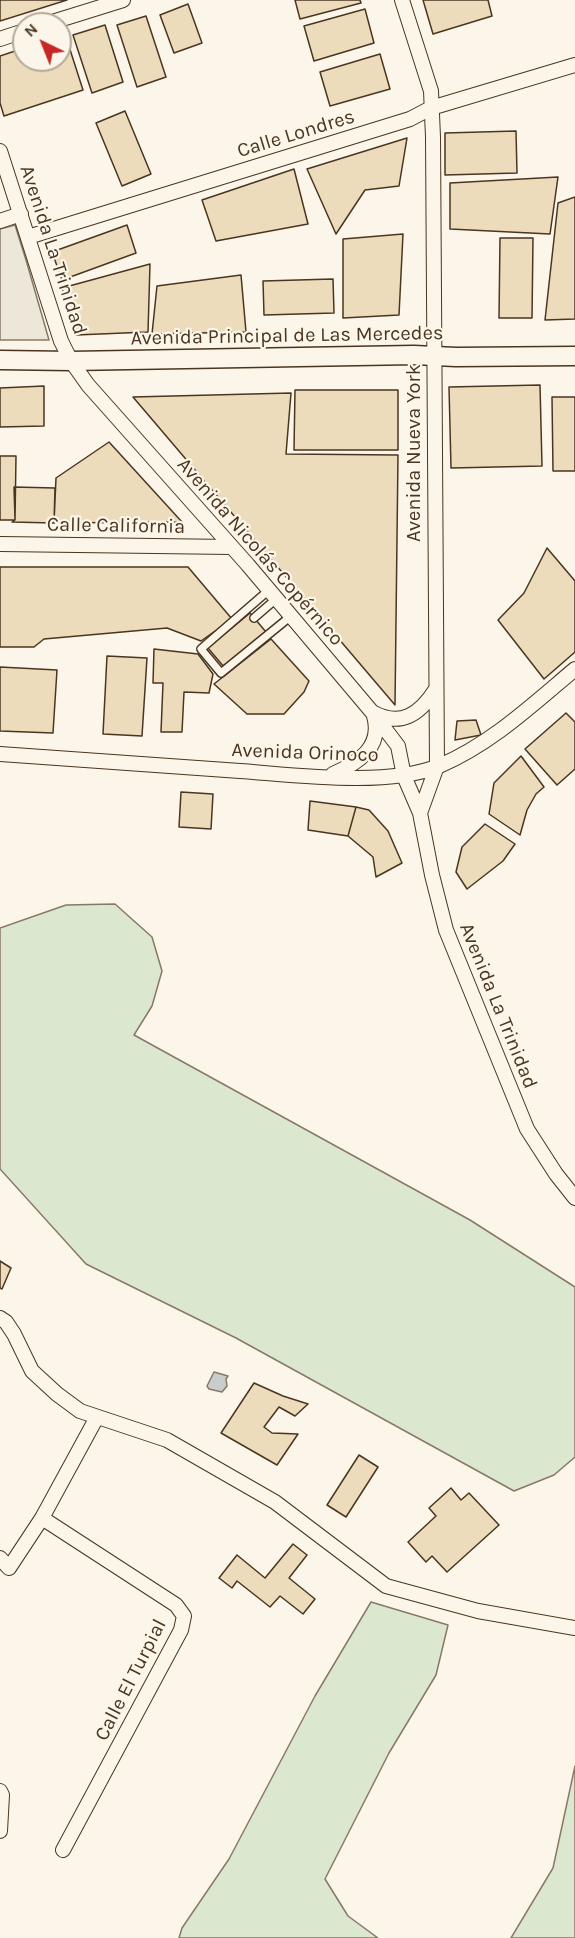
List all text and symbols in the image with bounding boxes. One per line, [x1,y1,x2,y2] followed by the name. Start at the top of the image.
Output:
[12,12,72,72] north arrow
[20,19,41,41] text: N
[234,105,358,163] street label: Calle Londres
[14,162,92,338] street label: Avenida La Trinidad
[130,321,444,351] street label: Avenida Principal de Las Mercedes
[402,364,426,542] street label: Avenida Nueva York
[172,453,348,651] street label: Avenida Nicolás Copérnico
[47,513,185,539] street label: Calle California
[231,738,379,768] street label: Avenida Orinoco
[454,920,542,1092] street label: Avenida La Trinidad
[90,1615,172,1745] street label: Calle El Turpial

